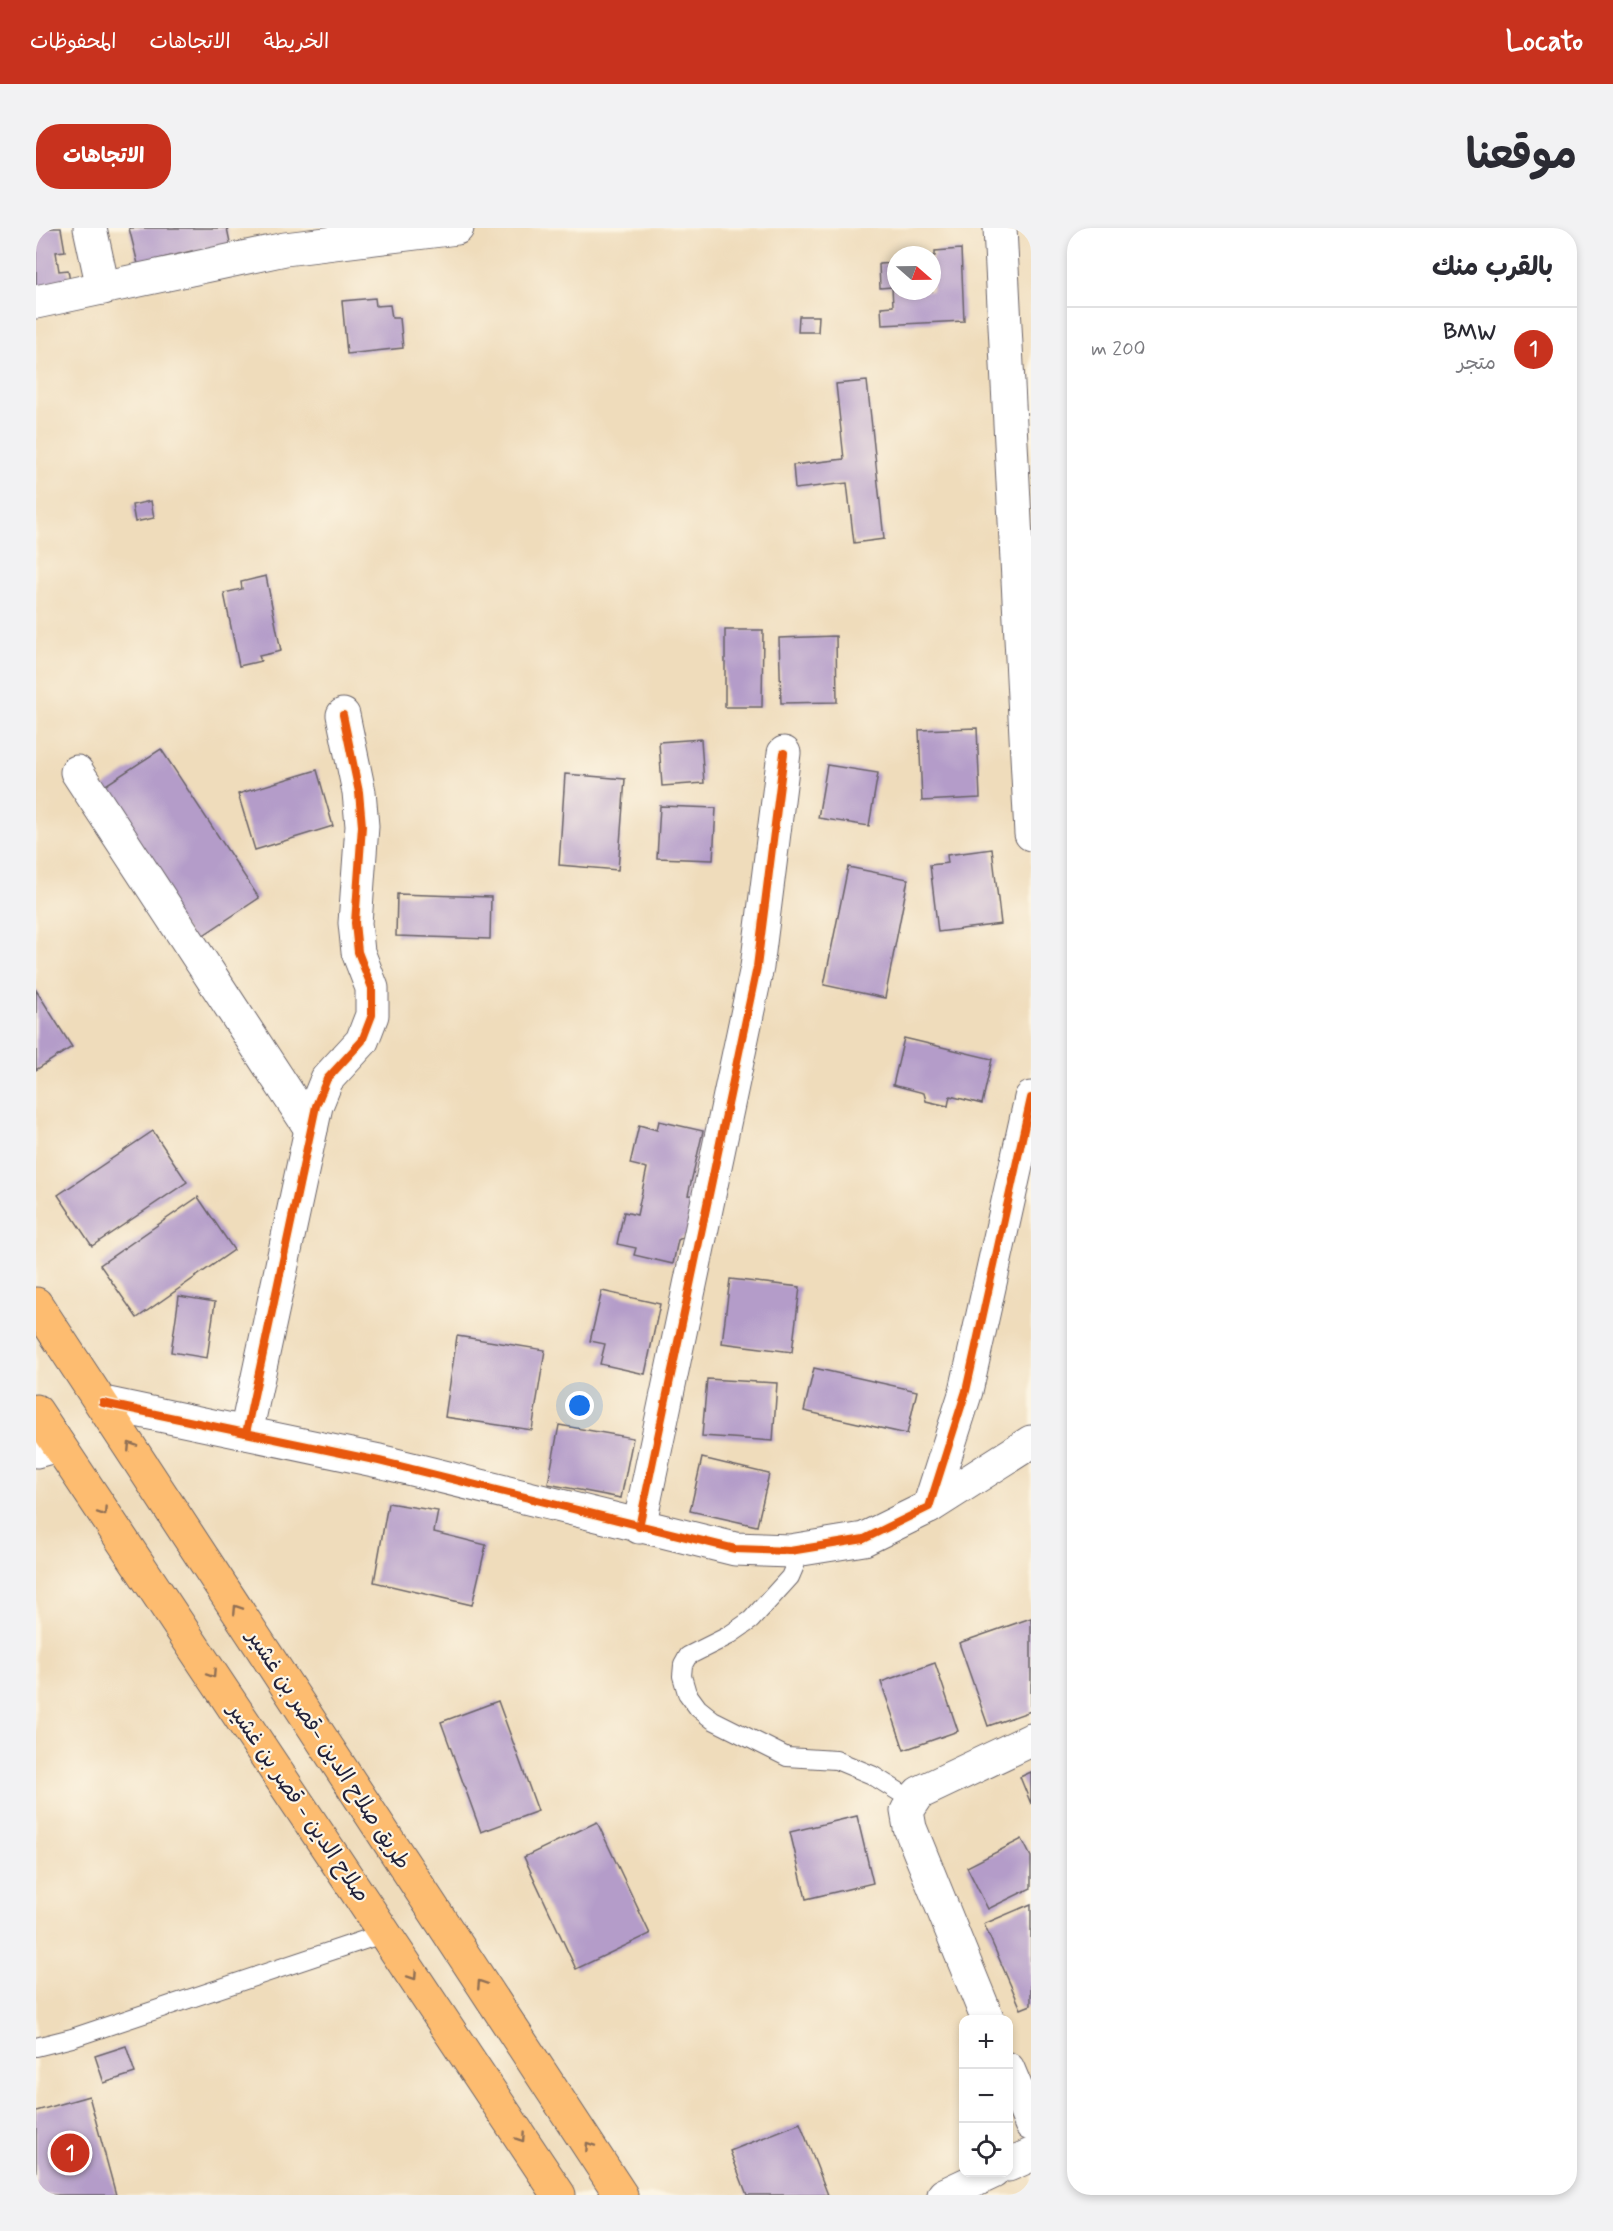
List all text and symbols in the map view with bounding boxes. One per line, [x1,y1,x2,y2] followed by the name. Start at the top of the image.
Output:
[1506,24,1583,61] text: Locato
[30,28,116,56] text: المحفوظات
[149,28,231,56] text: الاتجاهات
[264,28,329,56] text: الخريطة
[36,124,171,189] button: الاتجاهات
[1466,129,1577,184] text: موقعنا
[887,246,941,300] north arrow
[1432,251,1553,285] text: بالقرب منك
[1443,319,1496,347] text: BMW
[1091,336,1146,363] text: 200 m
[1529,336,1538,363] text: 1
[1457,350,1496,377] text: متجر
[565,1391,594,1420] your location
[127,1441,138,1452] one-way arrow
[96,1505,107,1516] one-way arrow
[233,1605,244,1616] one-way arrow
[239,1623,416,1875] street label: طريق صلاح الدين -قصر بن غشير
[204,1668,216,1678] one-way arrow
[220,1696,375,1908] street label: صلاح الدين - قصر بن غشير
[406,1969,417,1980] one-way arrow
[476,1980,488,1990] one-way arrow
[959,2015,1013,2177] map controls
[959,2015,1013,2069] button: +
[959,2069,1013,2123] button: −
[959,2123,1013,2177] button: locate
[51,2130,90,2176] pin: 1
[514,2131,525,2142] one-way arrow
[585,2142,596,2153] one-way arrow

